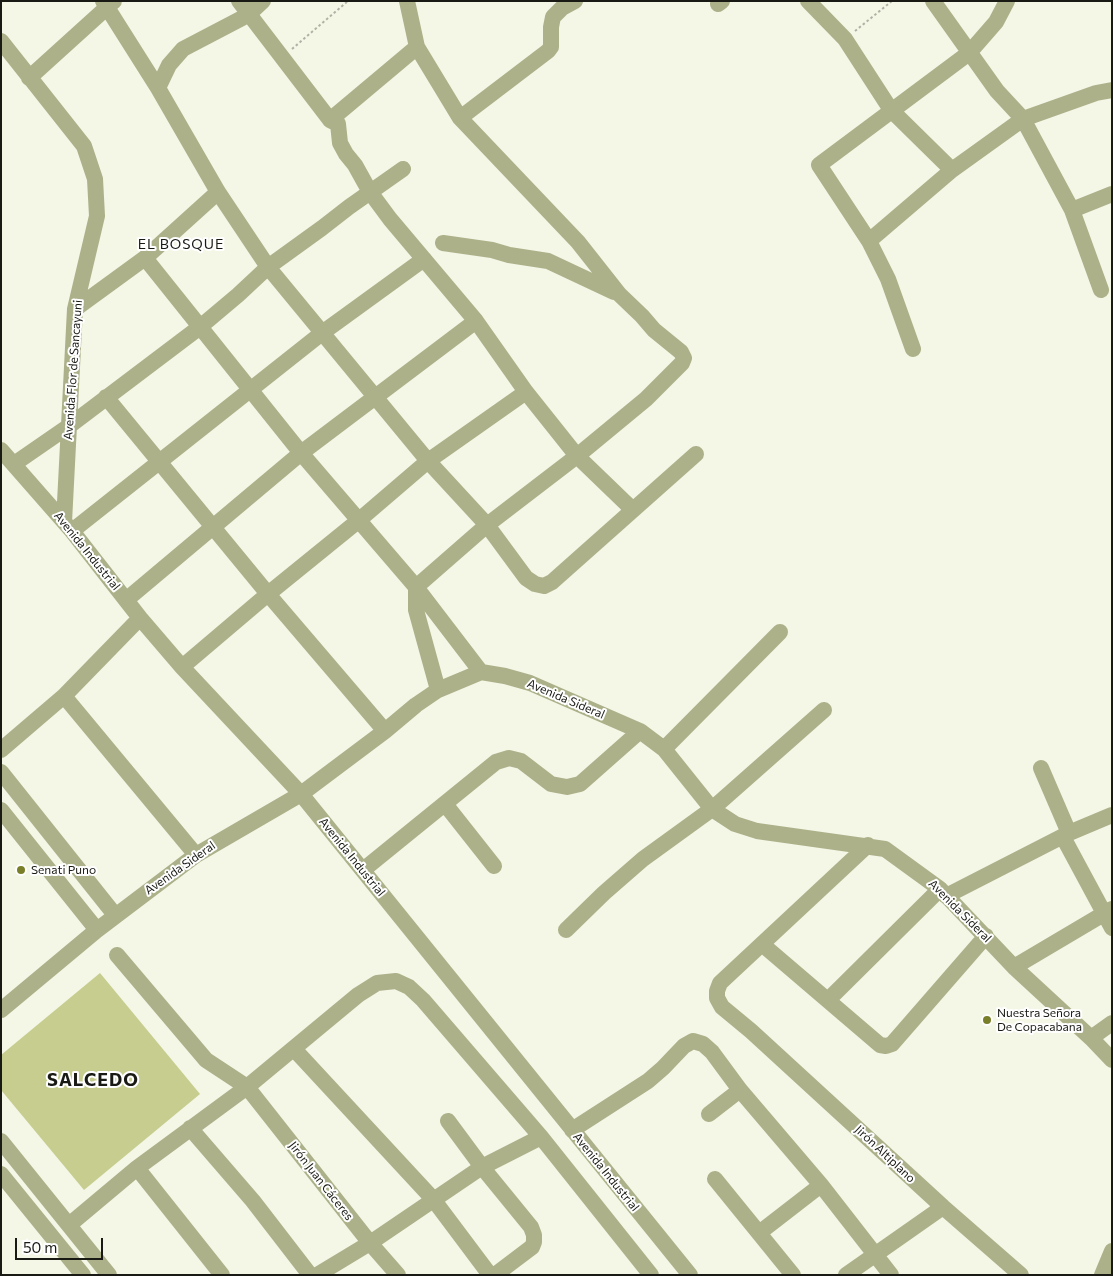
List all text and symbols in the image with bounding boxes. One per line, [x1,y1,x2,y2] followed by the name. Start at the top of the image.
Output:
[137,236,225,252] district label: EL BOSQUE
[61,299,85,441] street label: Avenida Flor de Sancayuni
[51,509,123,593] street label: Avenida Industrial
[525,676,607,722] street label: Avenida Sideral
[316,815,388,899] street label: Avenida Industrial
[142,838,218,898] street label: Avenida Sideral
[31,863,96,877] place label: Senati Puno
[15,864,27,876] marker: Senati Puno
[926,877,994,945] street label: Avenida Sideral
[997,1006,1082,1034] place label: Nuestra Señora De Copacabana
[981,1014,993,1026] marker: Nuestra Señora De Copacabana
[46,1069,140,1091] district label: SALCEDO
[852,1122,918,1186] street label: Jirón Altiplano
[570,1130,642,1214] street label: Avenida Industrial
[286,1139,356,1223] street label: Jirón Juan Cáceres
[18,1228,105,1260] scale bar
[23,1238,57,1256] text: 50 m

